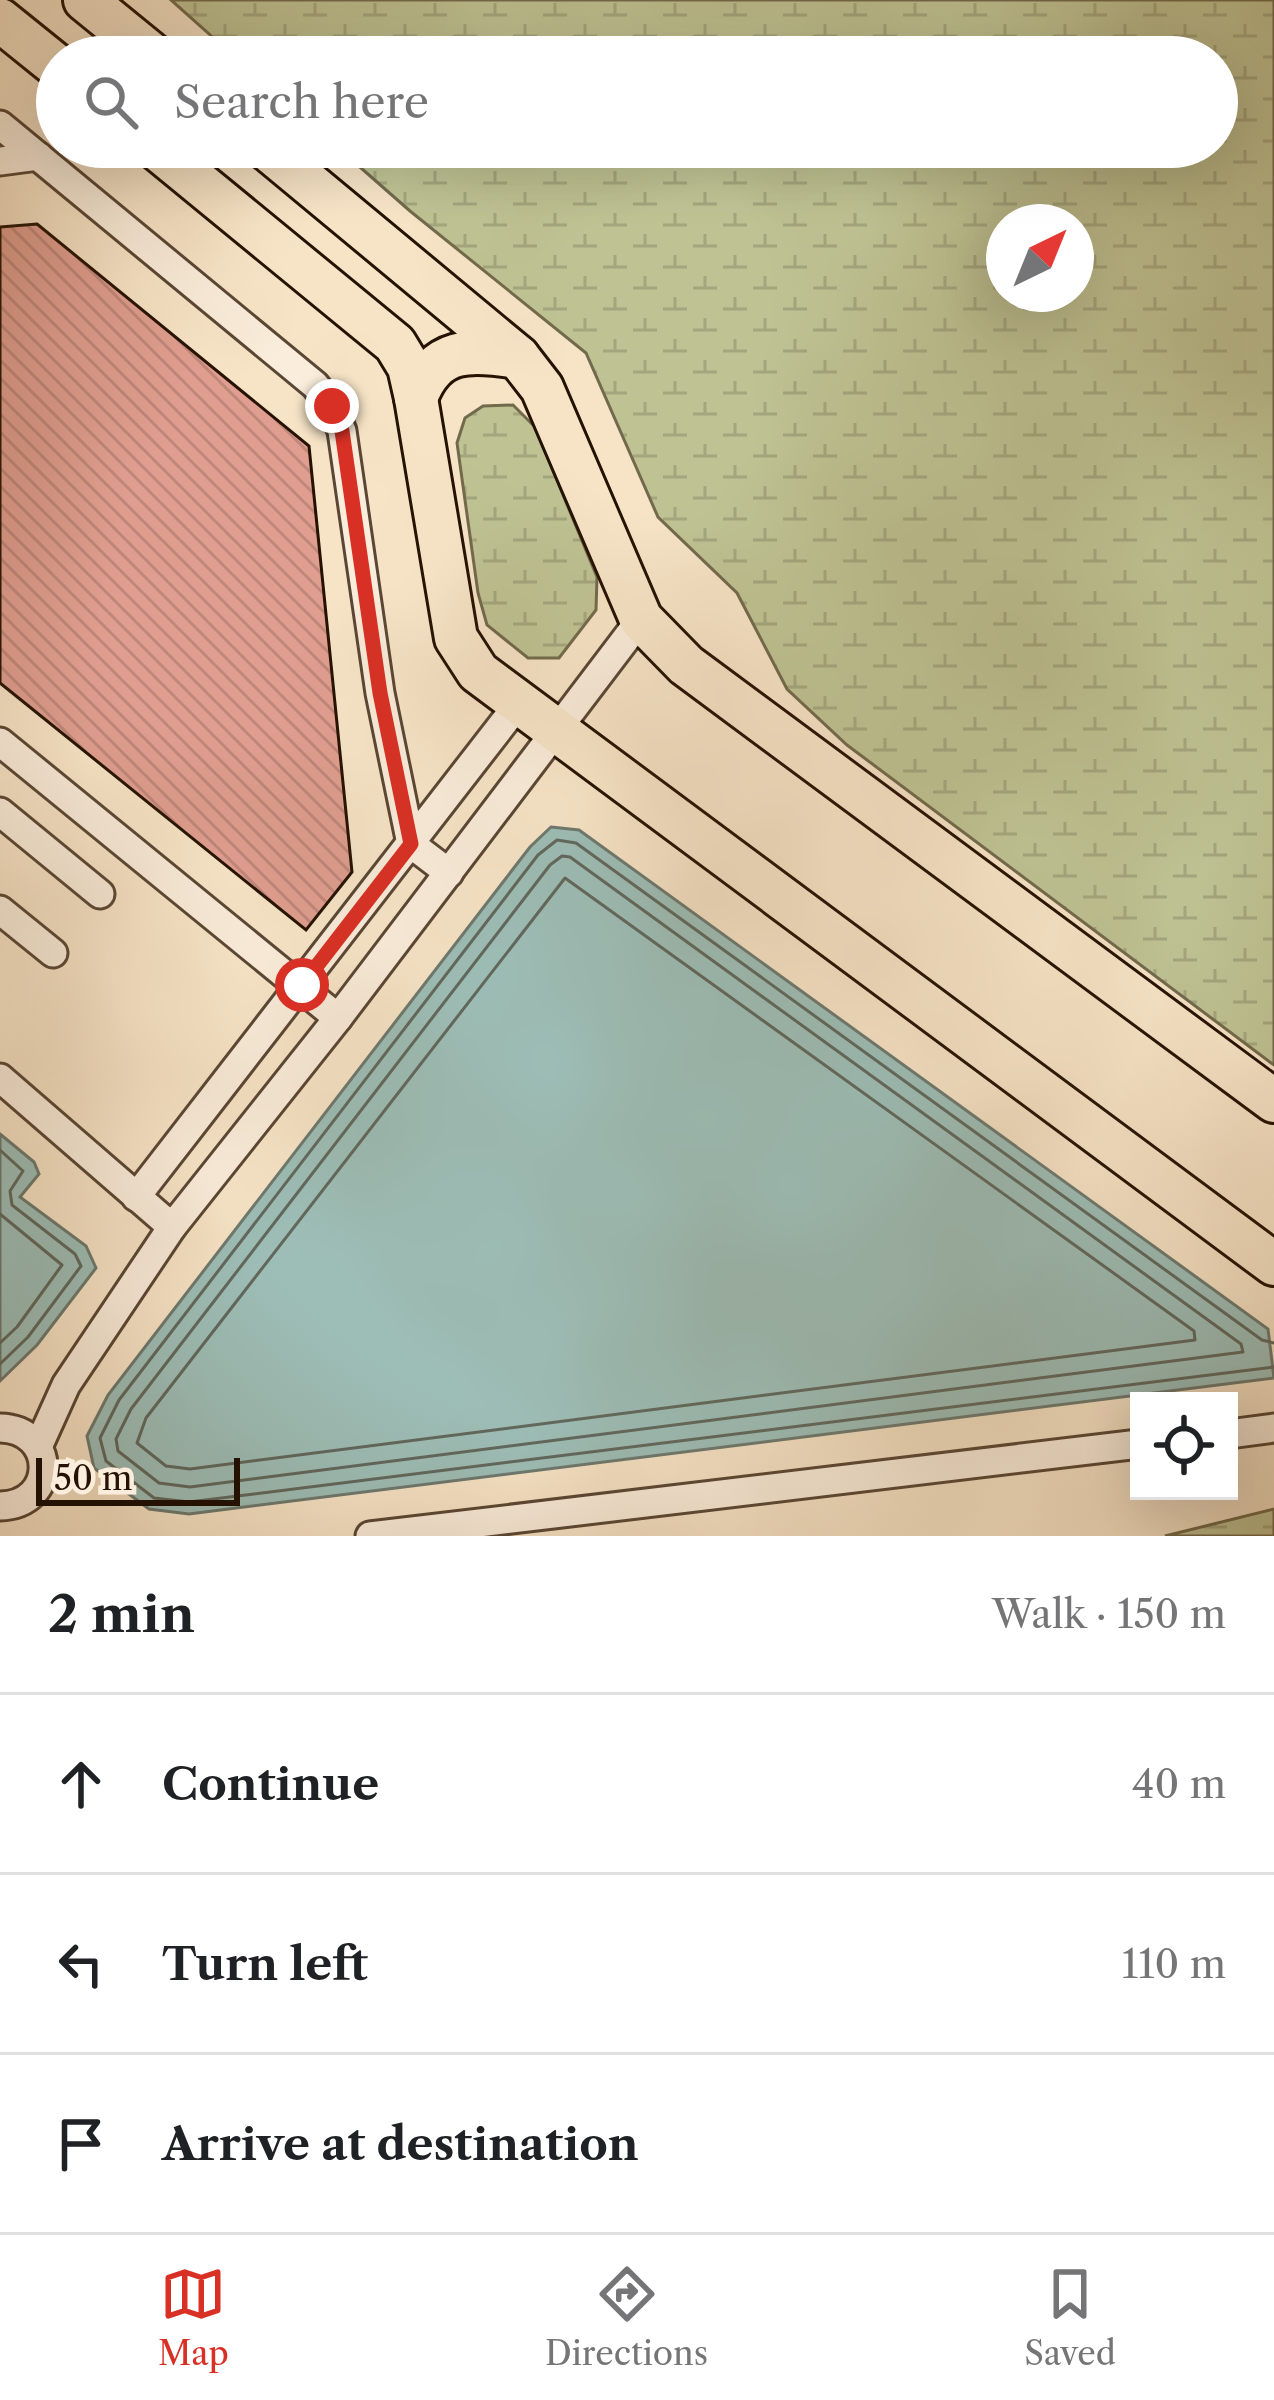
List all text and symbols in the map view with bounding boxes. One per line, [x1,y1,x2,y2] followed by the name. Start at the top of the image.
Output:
[36,36,1238,168] search box
[78,69,144,135] icon: search
[174,74,429,130] text: Search here
[986,204,1094,312] north arrow
[305,379,359,433] route end
[275,958,329,1012] route start
[1130,1392,1238,1500] map controls
[1130,1392,1238,1500] button: locate
[36,1452,240,1505] scale bar
[54,1458,132,1499] text: 50 m
[48,1583,195,1645] text: 2 min
[992,1590,1226,1638] text: Walk · 150 m
[48,1751,114,1817] icon: ahead
[162,1756,379,1812] text: Continue
[1132,1760,1226,1808] text: 40 m
[48,1931,114,1997] icon: left
[162,1936,368,1992] text: Turn left
[1122,1940,1226,1988] text: 110 m
[48,2111,114,2177] icon: arrive
[162,2116,639,2172] text: Arrive at destination
[158,2261,229,2374] tab: Map
[545,2261,708,2374] tab: Directions
[1024,2261,1116,2374] tab: Saved

